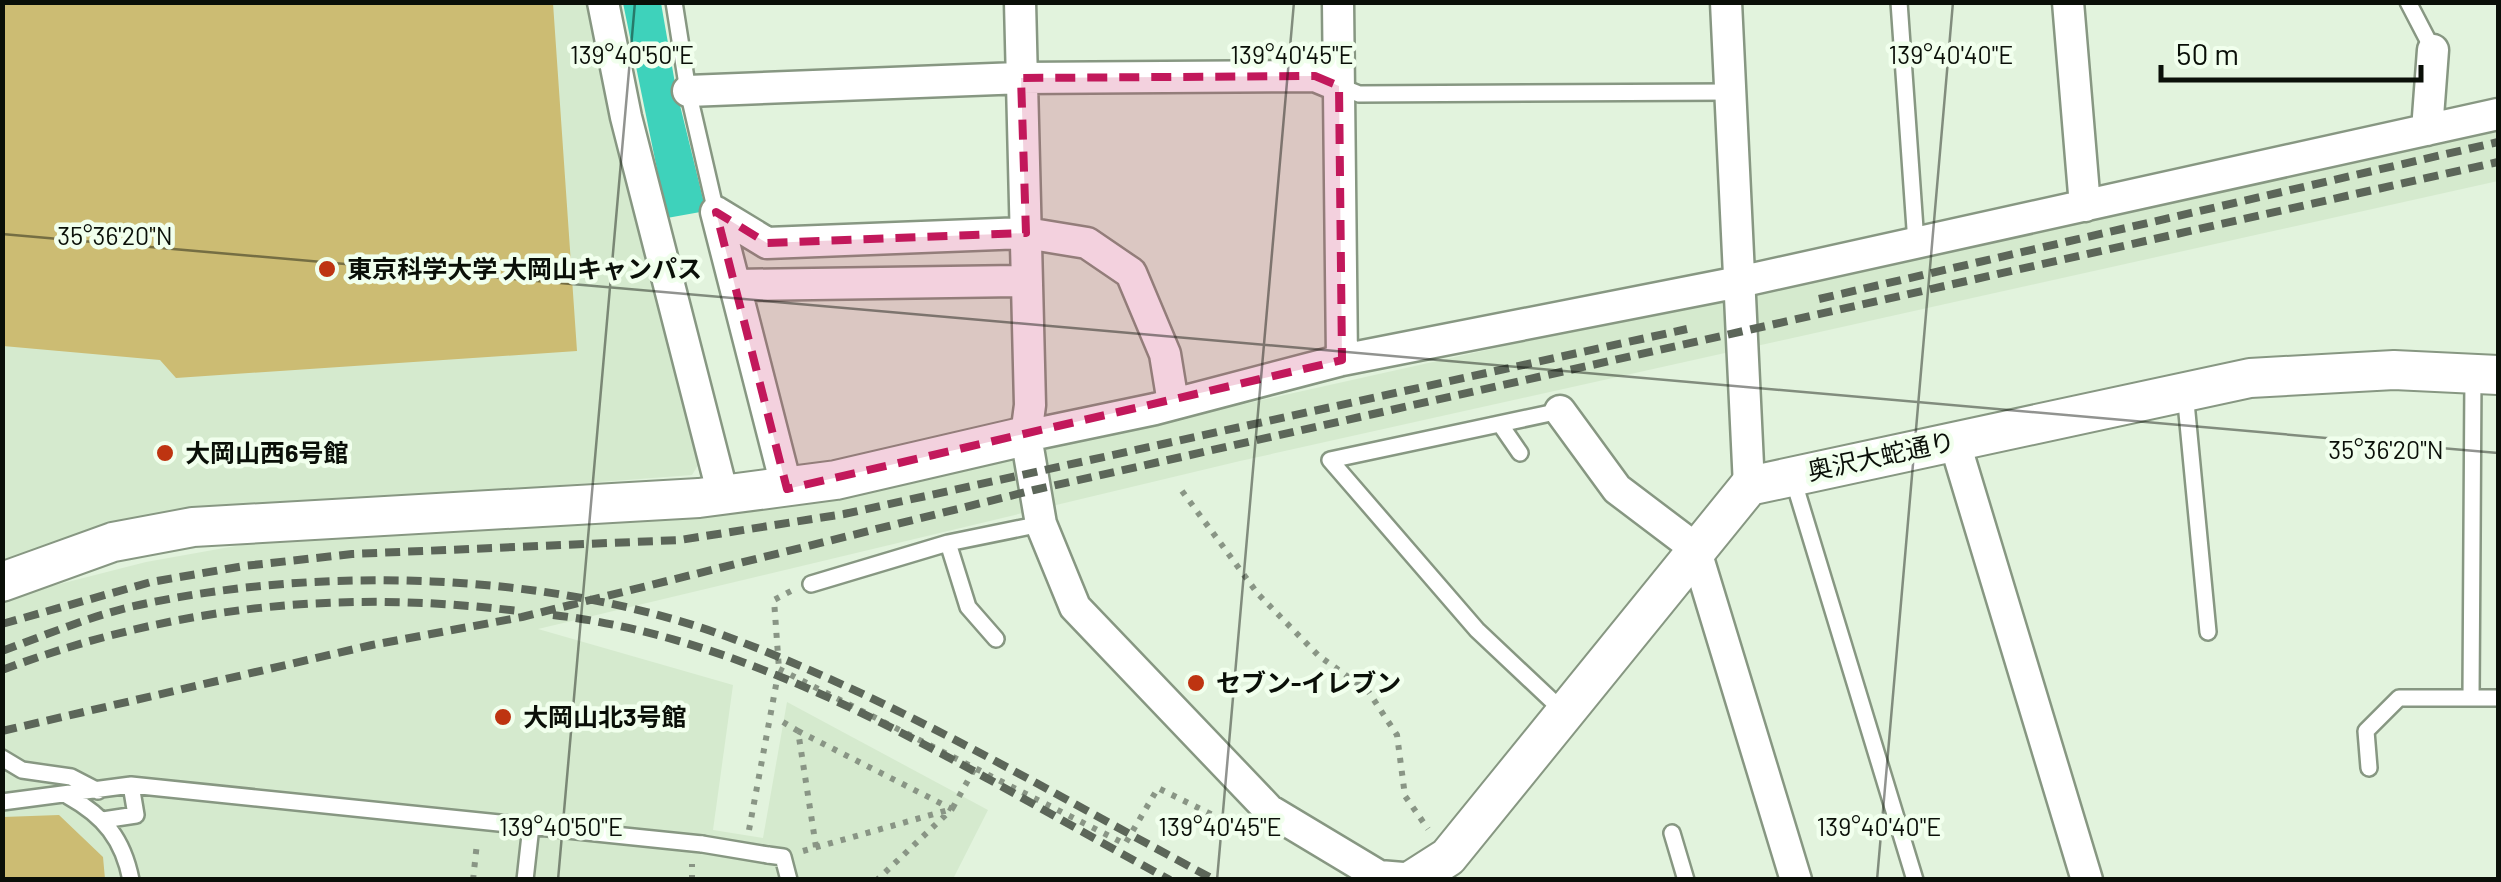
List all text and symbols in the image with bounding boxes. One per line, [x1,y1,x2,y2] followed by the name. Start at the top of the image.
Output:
[2161,20,2421,82] scale bar
[2176,35,2239,71] text: 50 m
[570,39,694,69] text: 139°40'50"E
[1230,39,1354,69] text: 139°40'45"E
[1889,39,2013,69] text: 139°40'40"E
[57,220,173,250] text: 35°36'20"N
[347,253,702,283] place label: 東京科学大学 大岡山キャンパス
[316,258,338,280] marker: 東京科学大学 大岡山キャンパス
[1804,425,1957,485] street label: 奥沢大蛇通り
[2328,434,2444,464] text: 35°36'20"N
[185,437,348,467] place label: 大岡山西6号館
[154,442,176,464] marker: 大岡山西6号館
[1216,667,1401,697] place label: セブン-イレブン
[1185,672,1207,694] marker: セブン-イレブン
[523,701,687,731] place label: 大岡山北3号館
[492,706,514,728] marker: 大岡山北3号館
[499,811,623,841] text: 139°40'50"E
[1158,811,1282,841] text: 139°40'45"E
[1817,811,1941,841] text: 139°40'40"E

